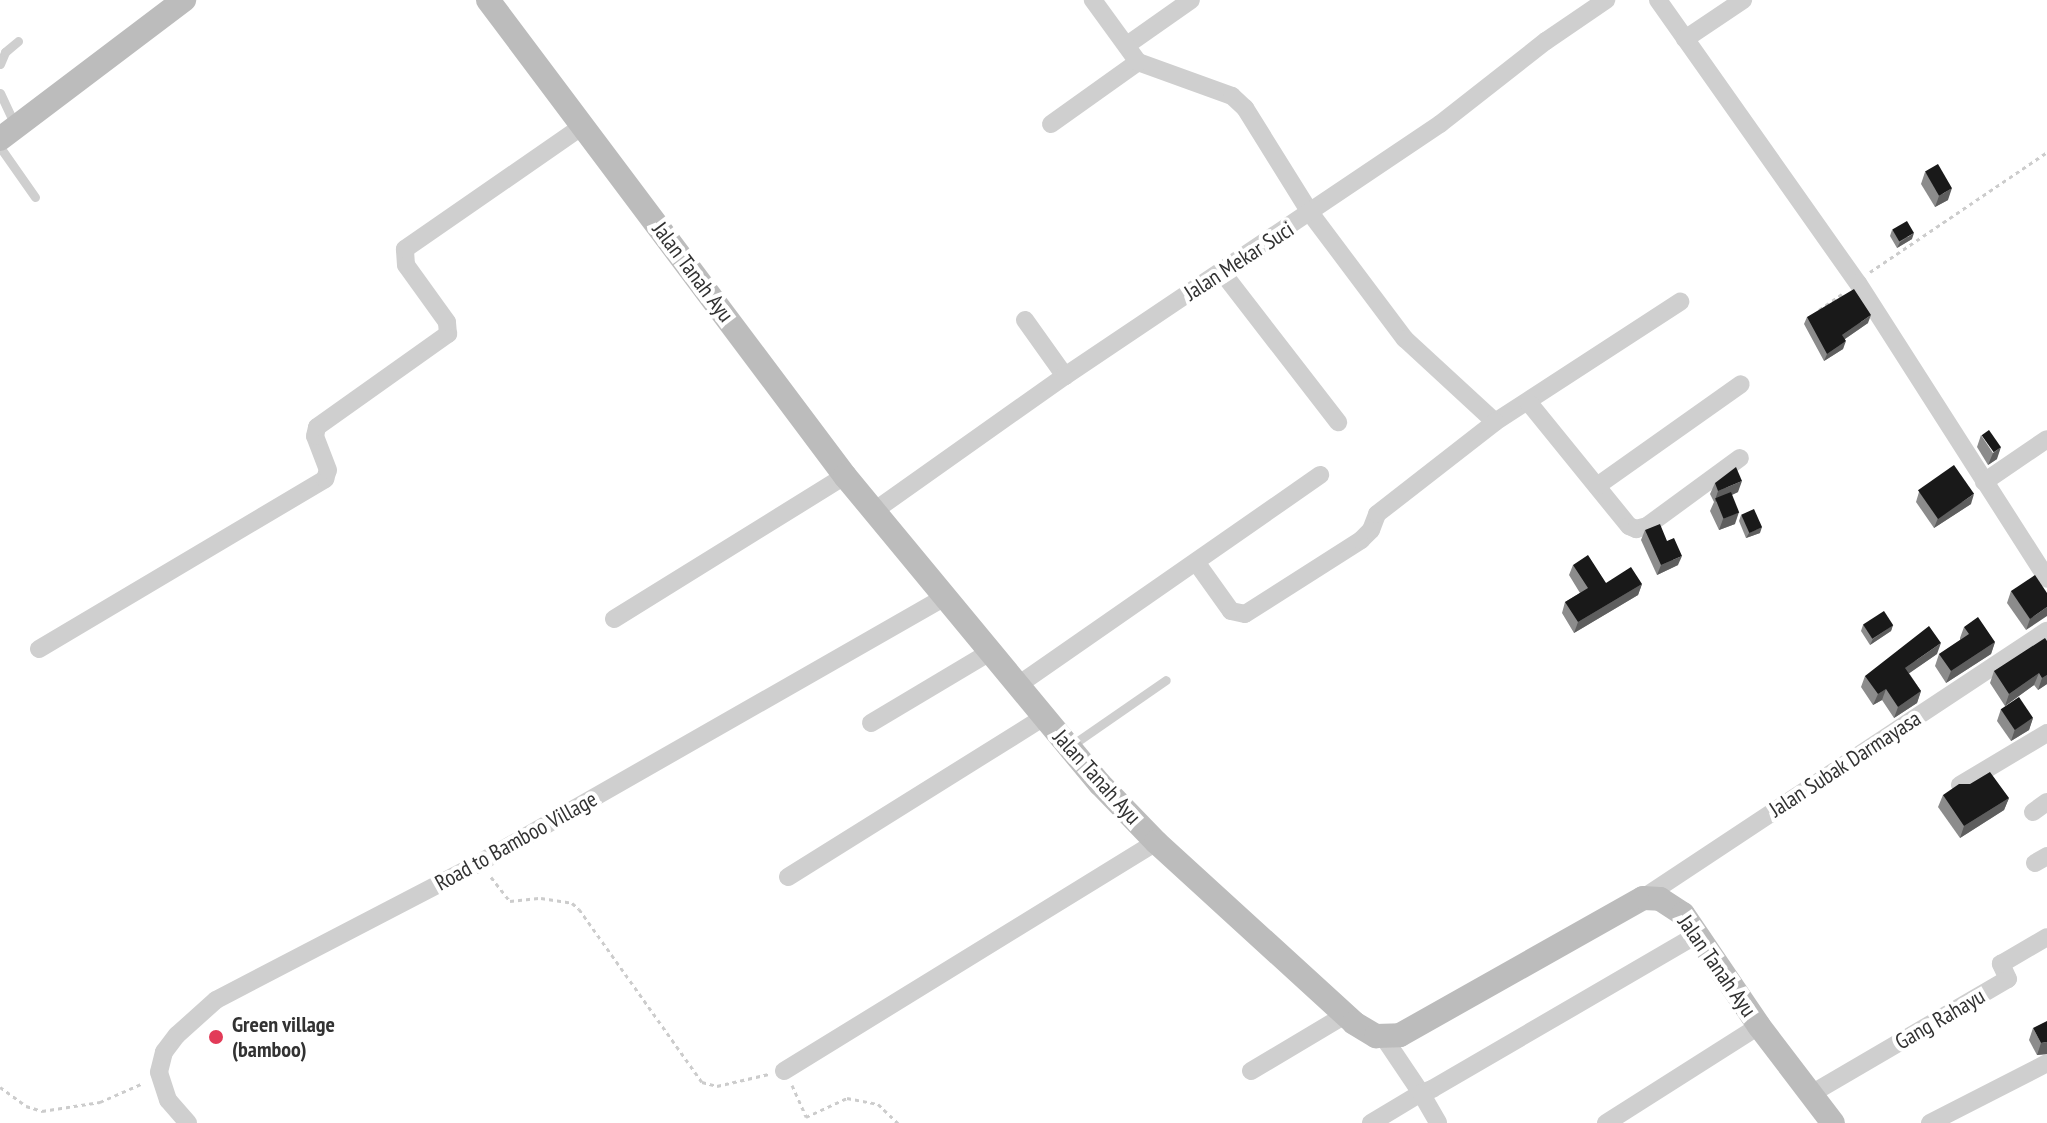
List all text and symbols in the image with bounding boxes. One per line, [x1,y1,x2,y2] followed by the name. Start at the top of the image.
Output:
[647,216,739,328] street label: Jalan Tanah Ayu
[1179,216,1299,306] street label: Jalan Mekar Suci
[1764,705,1926,823] street label: Jalan Subak Darmayasa
[1047,724,1147,830] street label: Jalan Tanah Ayu
[430,785,602,897] street label: Road to Bamboo Village
[1672,910,1762,1022] street label: Jalan Tanah Ayu
[1890,983,1990,1055] street label: Gang Rahayu
[232,1011,335,1062] place label: Green village (bamboo)
[207,1028,225,1046] marker: Green village (bamboo)

